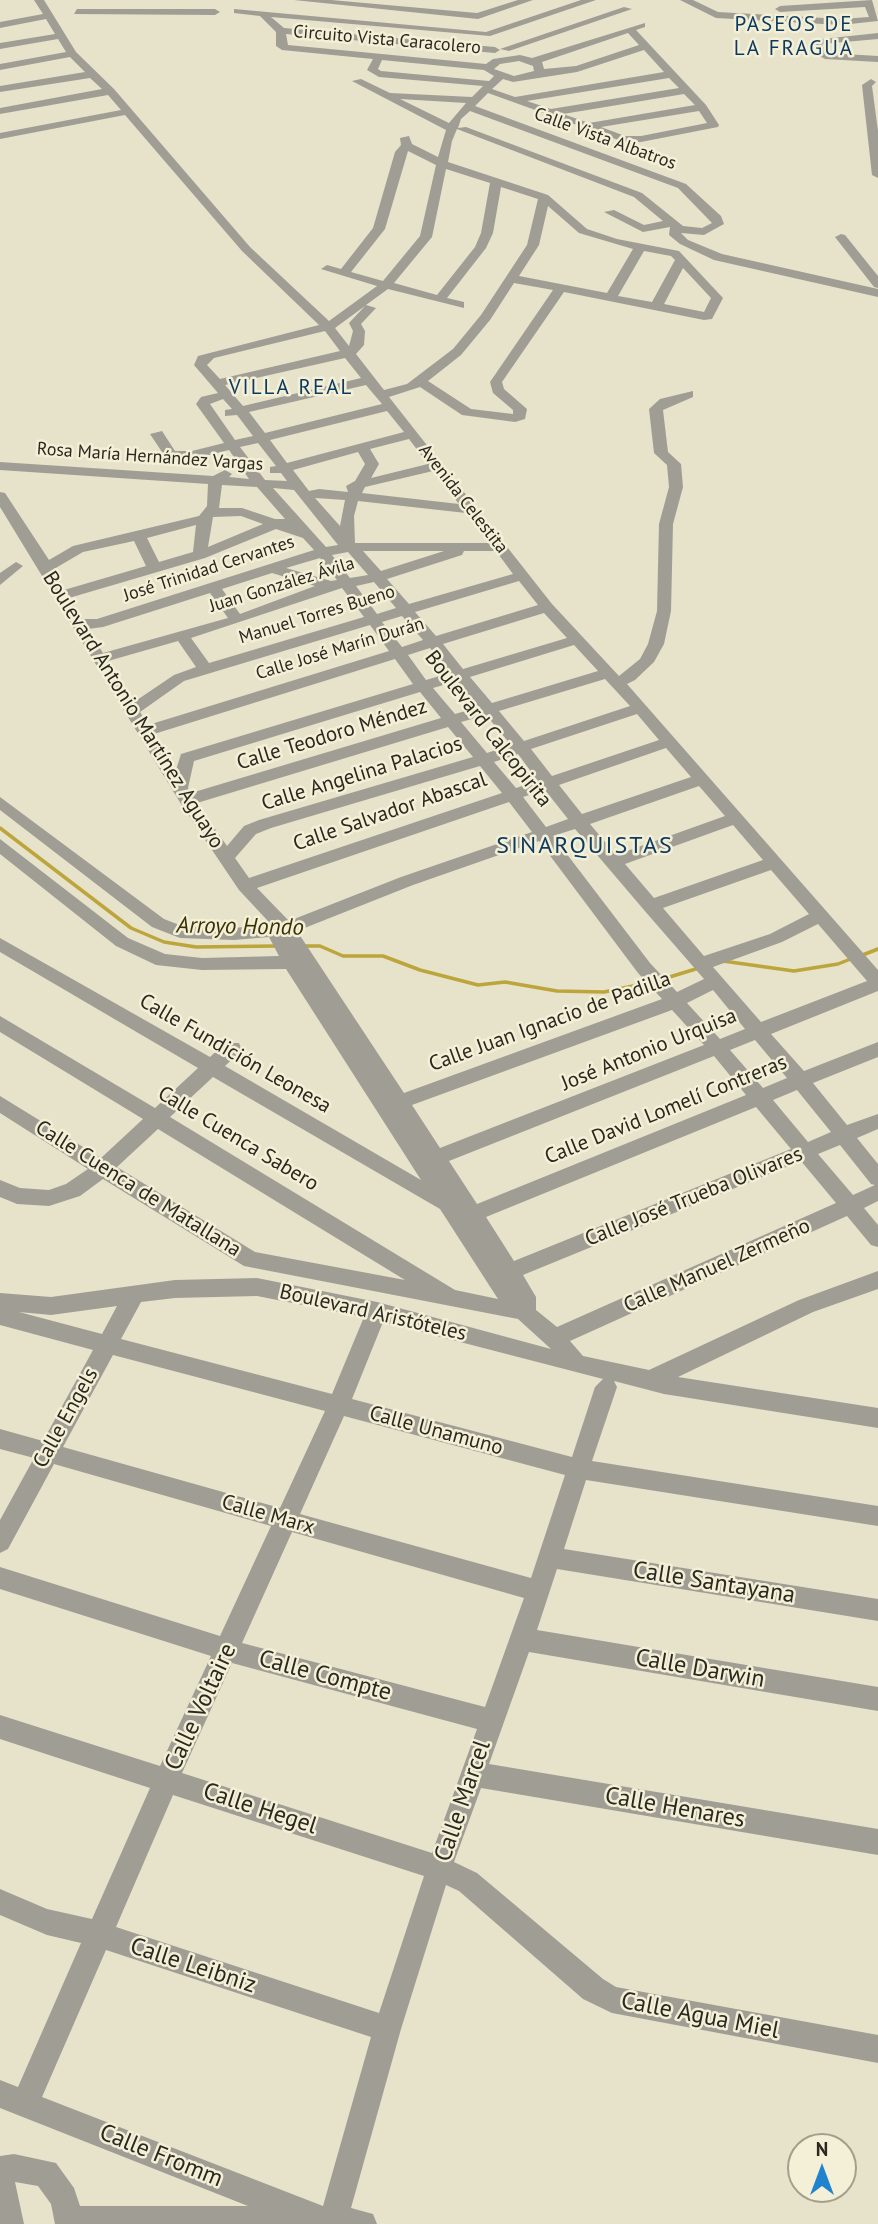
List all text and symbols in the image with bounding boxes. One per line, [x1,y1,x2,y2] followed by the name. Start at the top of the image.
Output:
[735,12,853,62] district label: PASEOS DE LA FRAGUA
[292,21,482,59] street label: Circuito Vista Caracolero
[531,103,679,175] street label: Calle Vista Albatros
[230,375,352,401] district label: VILLA REAL
[36,438,264,476] street label: Rosa María Hernández Vargas
[414,440,512,558] street label: Avenida Celestita
[121,531,297,607] street label: José Trinidad Cervantes
[207,553,357,617] street label: Juan González Ávila
[37,567,229,853] street label: Boulevard Antonio Martínez Aguayo
[236,581,398,649] street label: Manuel Torres Bueno
[253,613,427,685] street label: Calle José Marín Durán
[419,646,557,812] street label: Boulevard Calcopirita
[234,694,430,776] street label: Calle Teodoro Méndez
[259,731,465,817] street label: Calle Angelina Palacios
[290,767,490,857] street label: Calle Salvador Abascal
[498,832,672,860] district label: SINARQUISTAS
[176,912,304,942] water label: Arroyo Hondo
[426,966,674,1078] street label: Calle Juan Ignacio de Padilla
[135,989,335,1119] street label: Calle Fundición Leonesa
[558,1003,740,1097] street label: José Antonio Urquisa
[541,1050,791,1170] street label: Calle David Lomelí Contreras
[153,1081,323,1197] street label: Calle Cuenca Sabero
[30,1115,246,1263] street label: Calle Cuenca de Matallana
[582,1142,806,1252] street label: Calle José Trueba Olivares
[620,1214,814,1318] street label: Calle Manuel Zermeño
[277,1279,469,1347] street label: Boulevard Aristóteles
[28,1364,104,1472] street label: Calle Engels
[366,1401,506,1461] street label: Calle Unamuno
[219,1490,317,1540] street label: Calle Marx
[631,1556,797,1610] street label: Calle Santayana
[159,1639,243,1775] street label: Calle Voltaire
[633,1643,767,1695] street label: Calle Darwin
[256,1644,394,1708] street label: Calle Compte
[429,1737,497,1865] street label: Calle Marcel
[199,1777,321,1841] street label: Calle Hegel
[603,1782,747,1834] street label: Calle Henares
[126,1932,260,2000] street label: Calle Leibniz
[619,1987,781,2045] street label: Calle Agua Miel
[95,2118,227,2194] street label: Calle Fromm
[787,2133,857,2203] north arrow
[816,2137,828,2161] text: N

